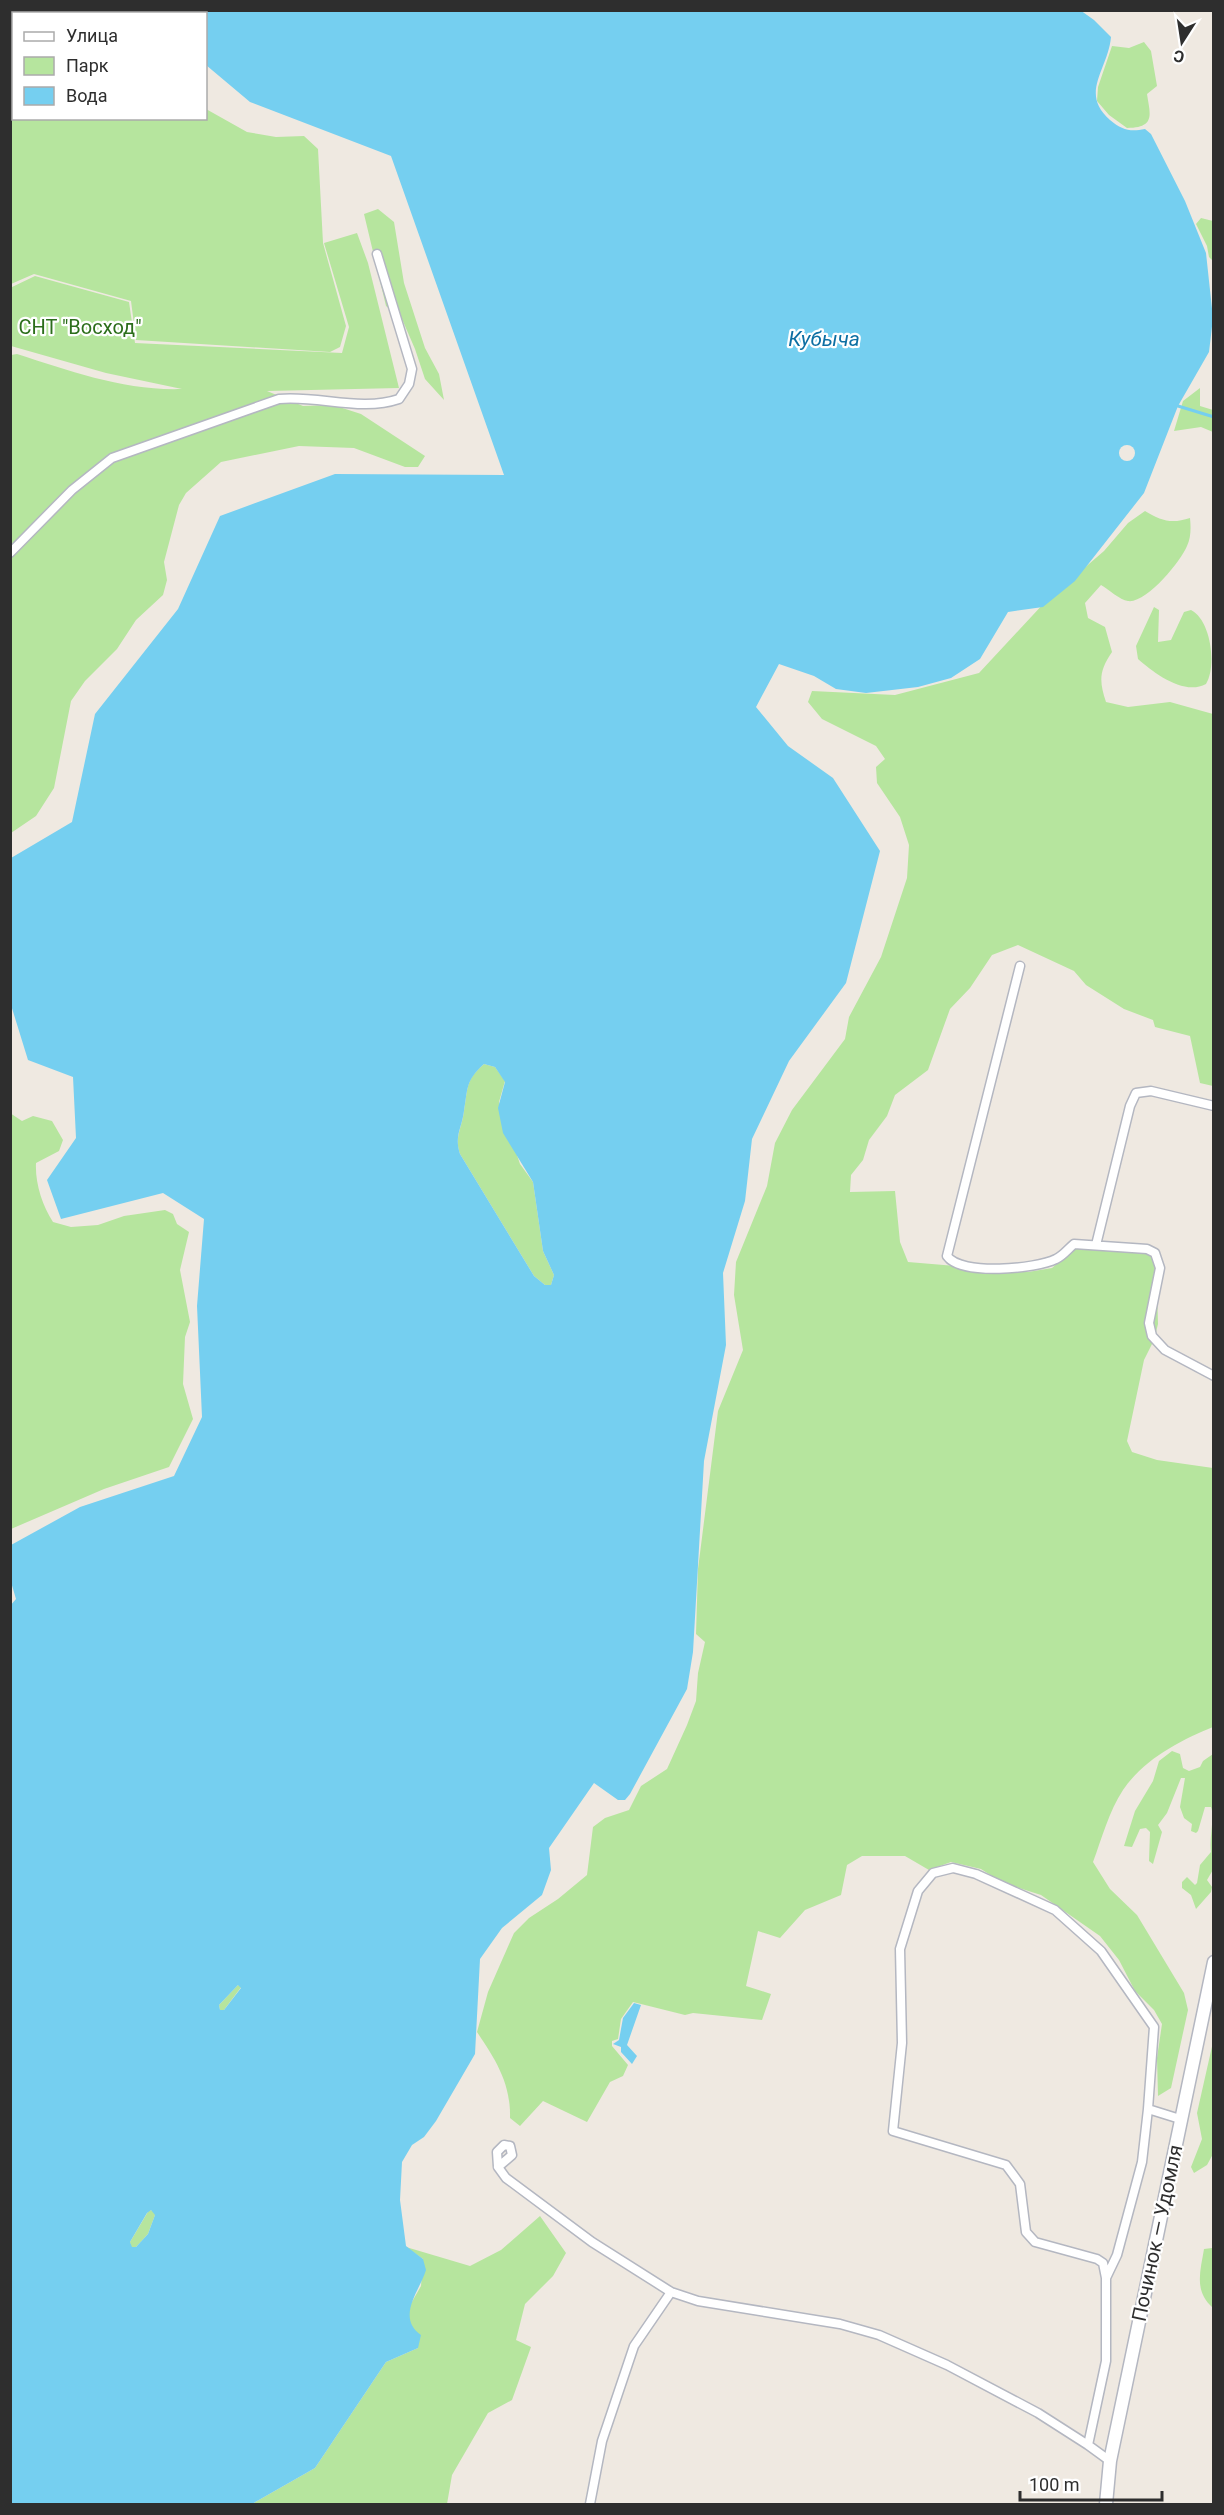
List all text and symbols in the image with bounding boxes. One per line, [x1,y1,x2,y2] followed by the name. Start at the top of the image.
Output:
[12,12,207,120] legend
[1152,12,1212,72] north arrow
[66,25,118,46] text: Улица
[1172,46,1186,67] text: С
[66,55,109,76] text: Парк
[66,85,108,106] text: Вода
[18,315,142,339] park label: СНТ "Восход"
[788,327,860,351] water label: Кубыча
[1127,2142,1187,2324] street label: Починок — Удомля
[1020,2464,1162,2502] scale bar
[1029,2474,1080,2495] text: 100 m

